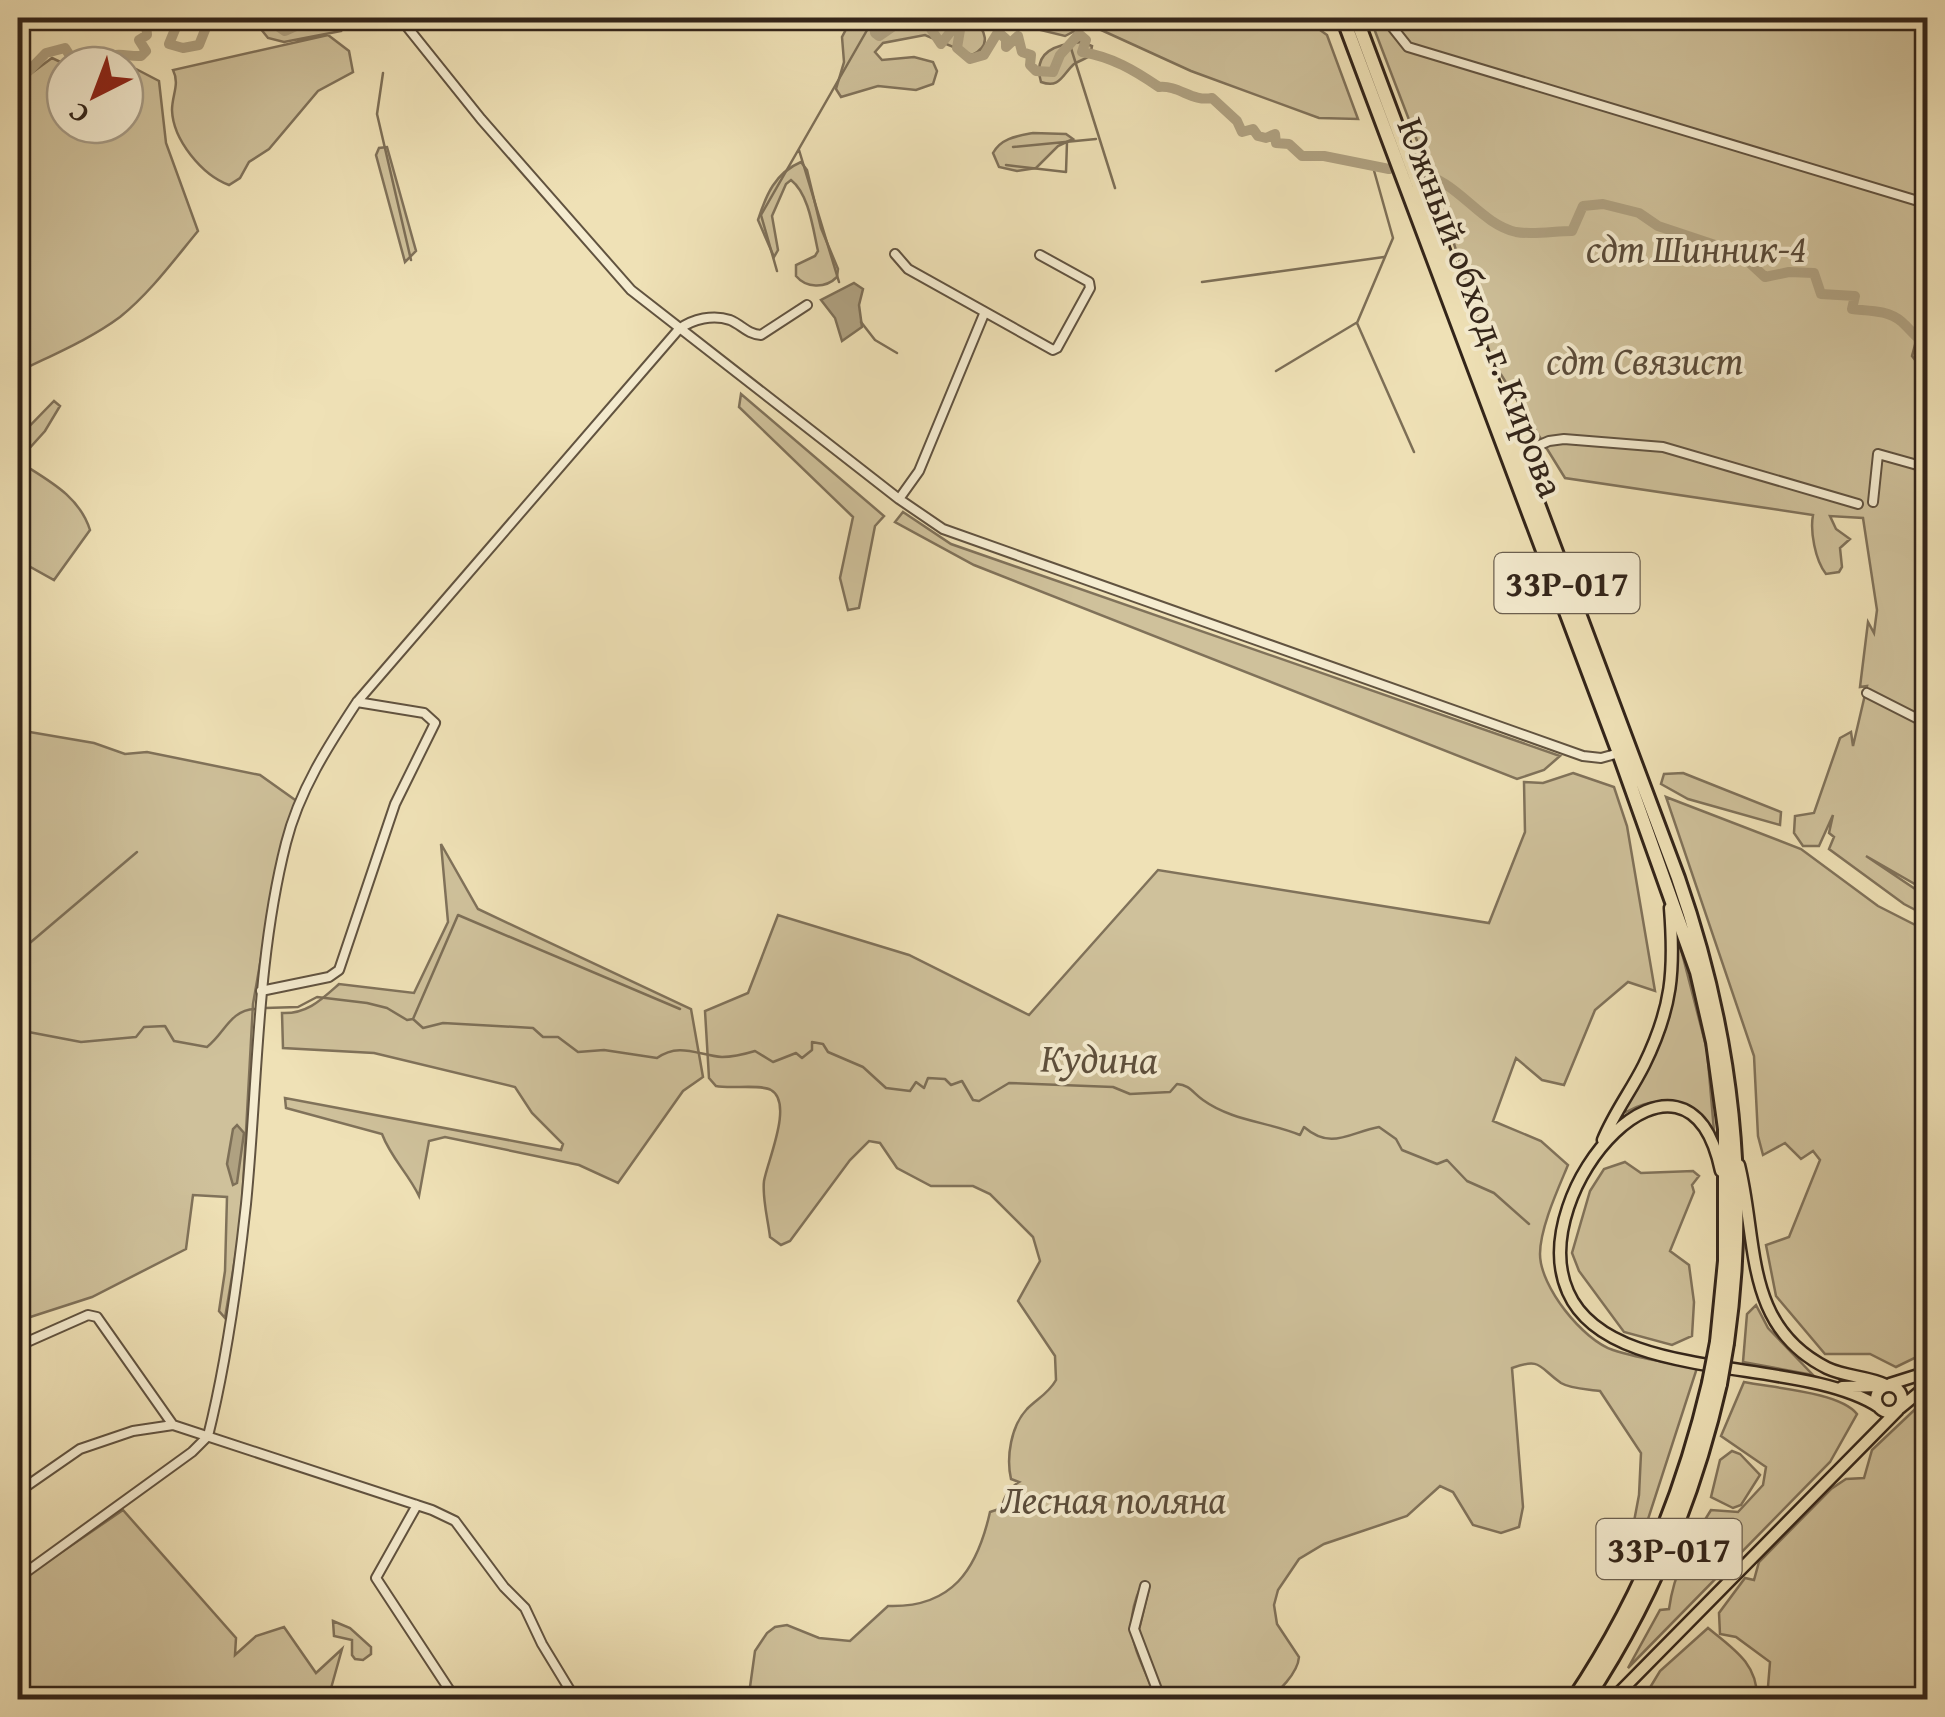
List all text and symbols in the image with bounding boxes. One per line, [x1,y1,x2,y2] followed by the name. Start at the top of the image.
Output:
[45,45,145,145] north arrow
[58,93,98,134] text: С
[1384,109,1580,505] street label: Южный обход г. Кирова
[1586,220,1806,276] park label: сдт Шинник-4
[1546,332,1744,388] park label: сдт Связист
[1494,553,1640,613] road number: 33Р-017
[1040,1027,1159,1089] water label: Кудина
[1000,1471,1227,1527] park label: Лесная поляна
[1596,1519,1742,1579] road number: 33Р-017

